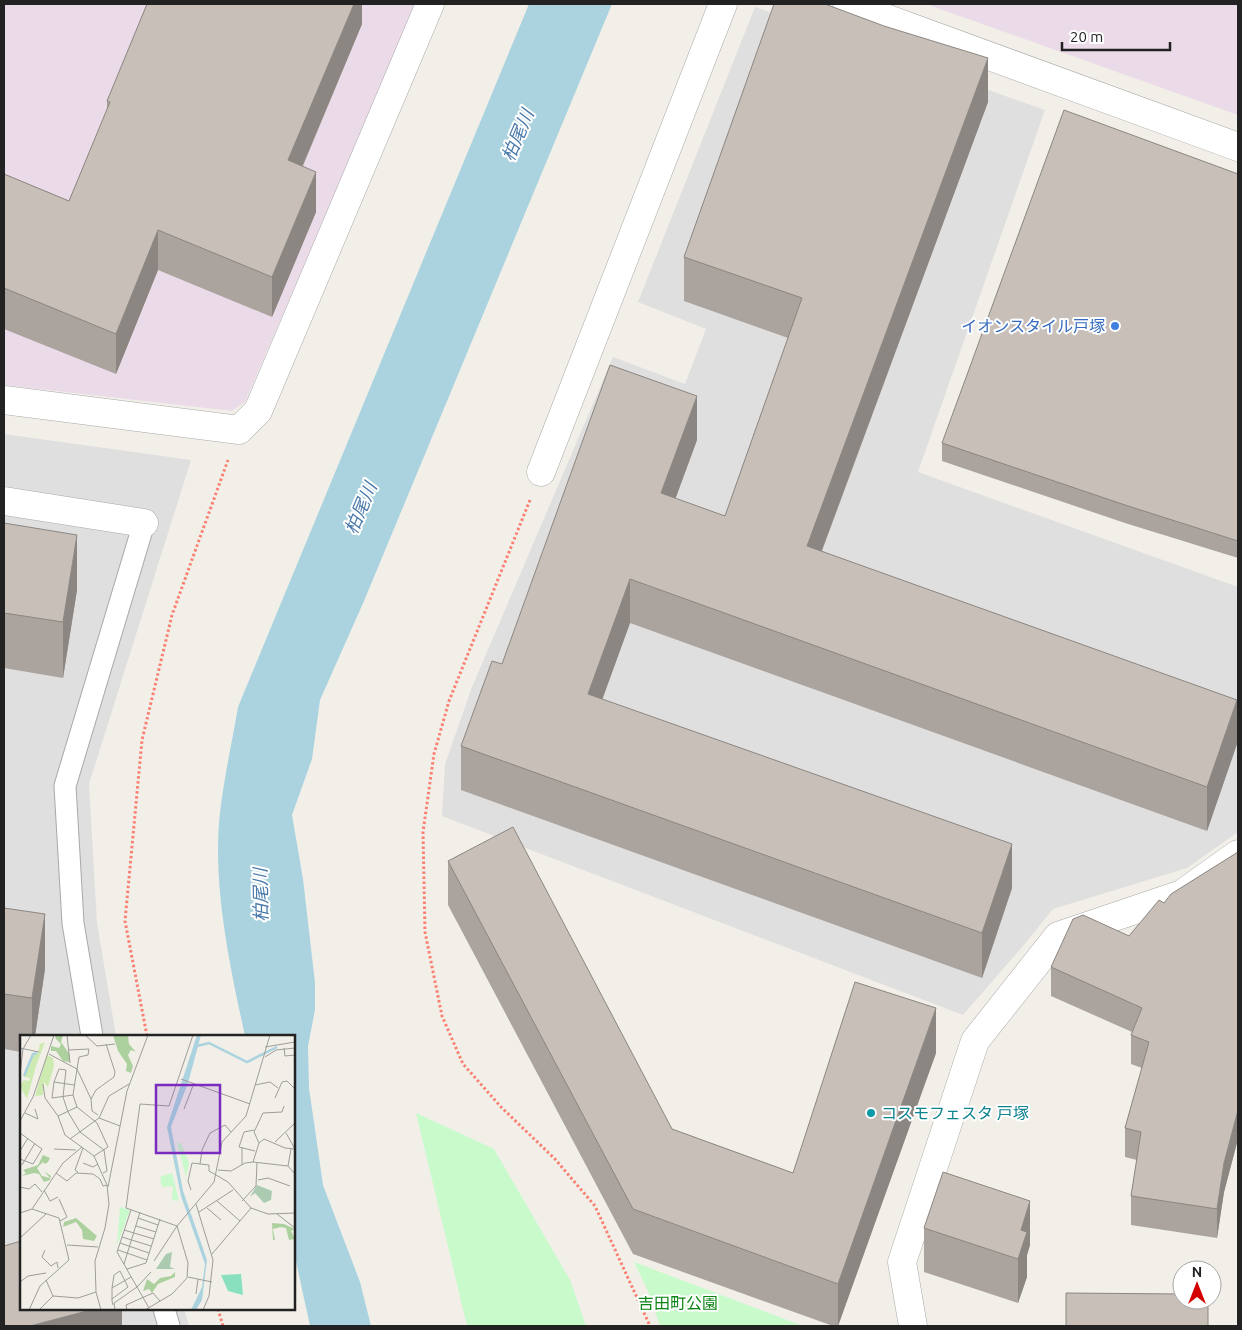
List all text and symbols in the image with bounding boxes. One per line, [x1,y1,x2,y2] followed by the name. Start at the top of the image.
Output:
[1062,20,1170,52] scale bar
[1070,28,1103,45] text: 20 m
[497,104,538,164] water label: 柏尾川
[961,317,1105,335] place label: イオンスタイル戸塚
[1109,320,1121,332] marker: イオンスタイル戸塚
[340,477,381,537] water label: 柏尾川
[249,866,270,922] water label: 柏尾川
[20,1035,295,1310] inset map
[881,1104,1029,1122] place label: コスモフェスタ 戸塚
[865,1107,877,1119] marker: コスモフェスタ 戸塚
[1172,1260,1222,1310] north arrow
[1192,1264,1202,1280] text: N
[638,1294,718,1312] park label: 吉田町公園

